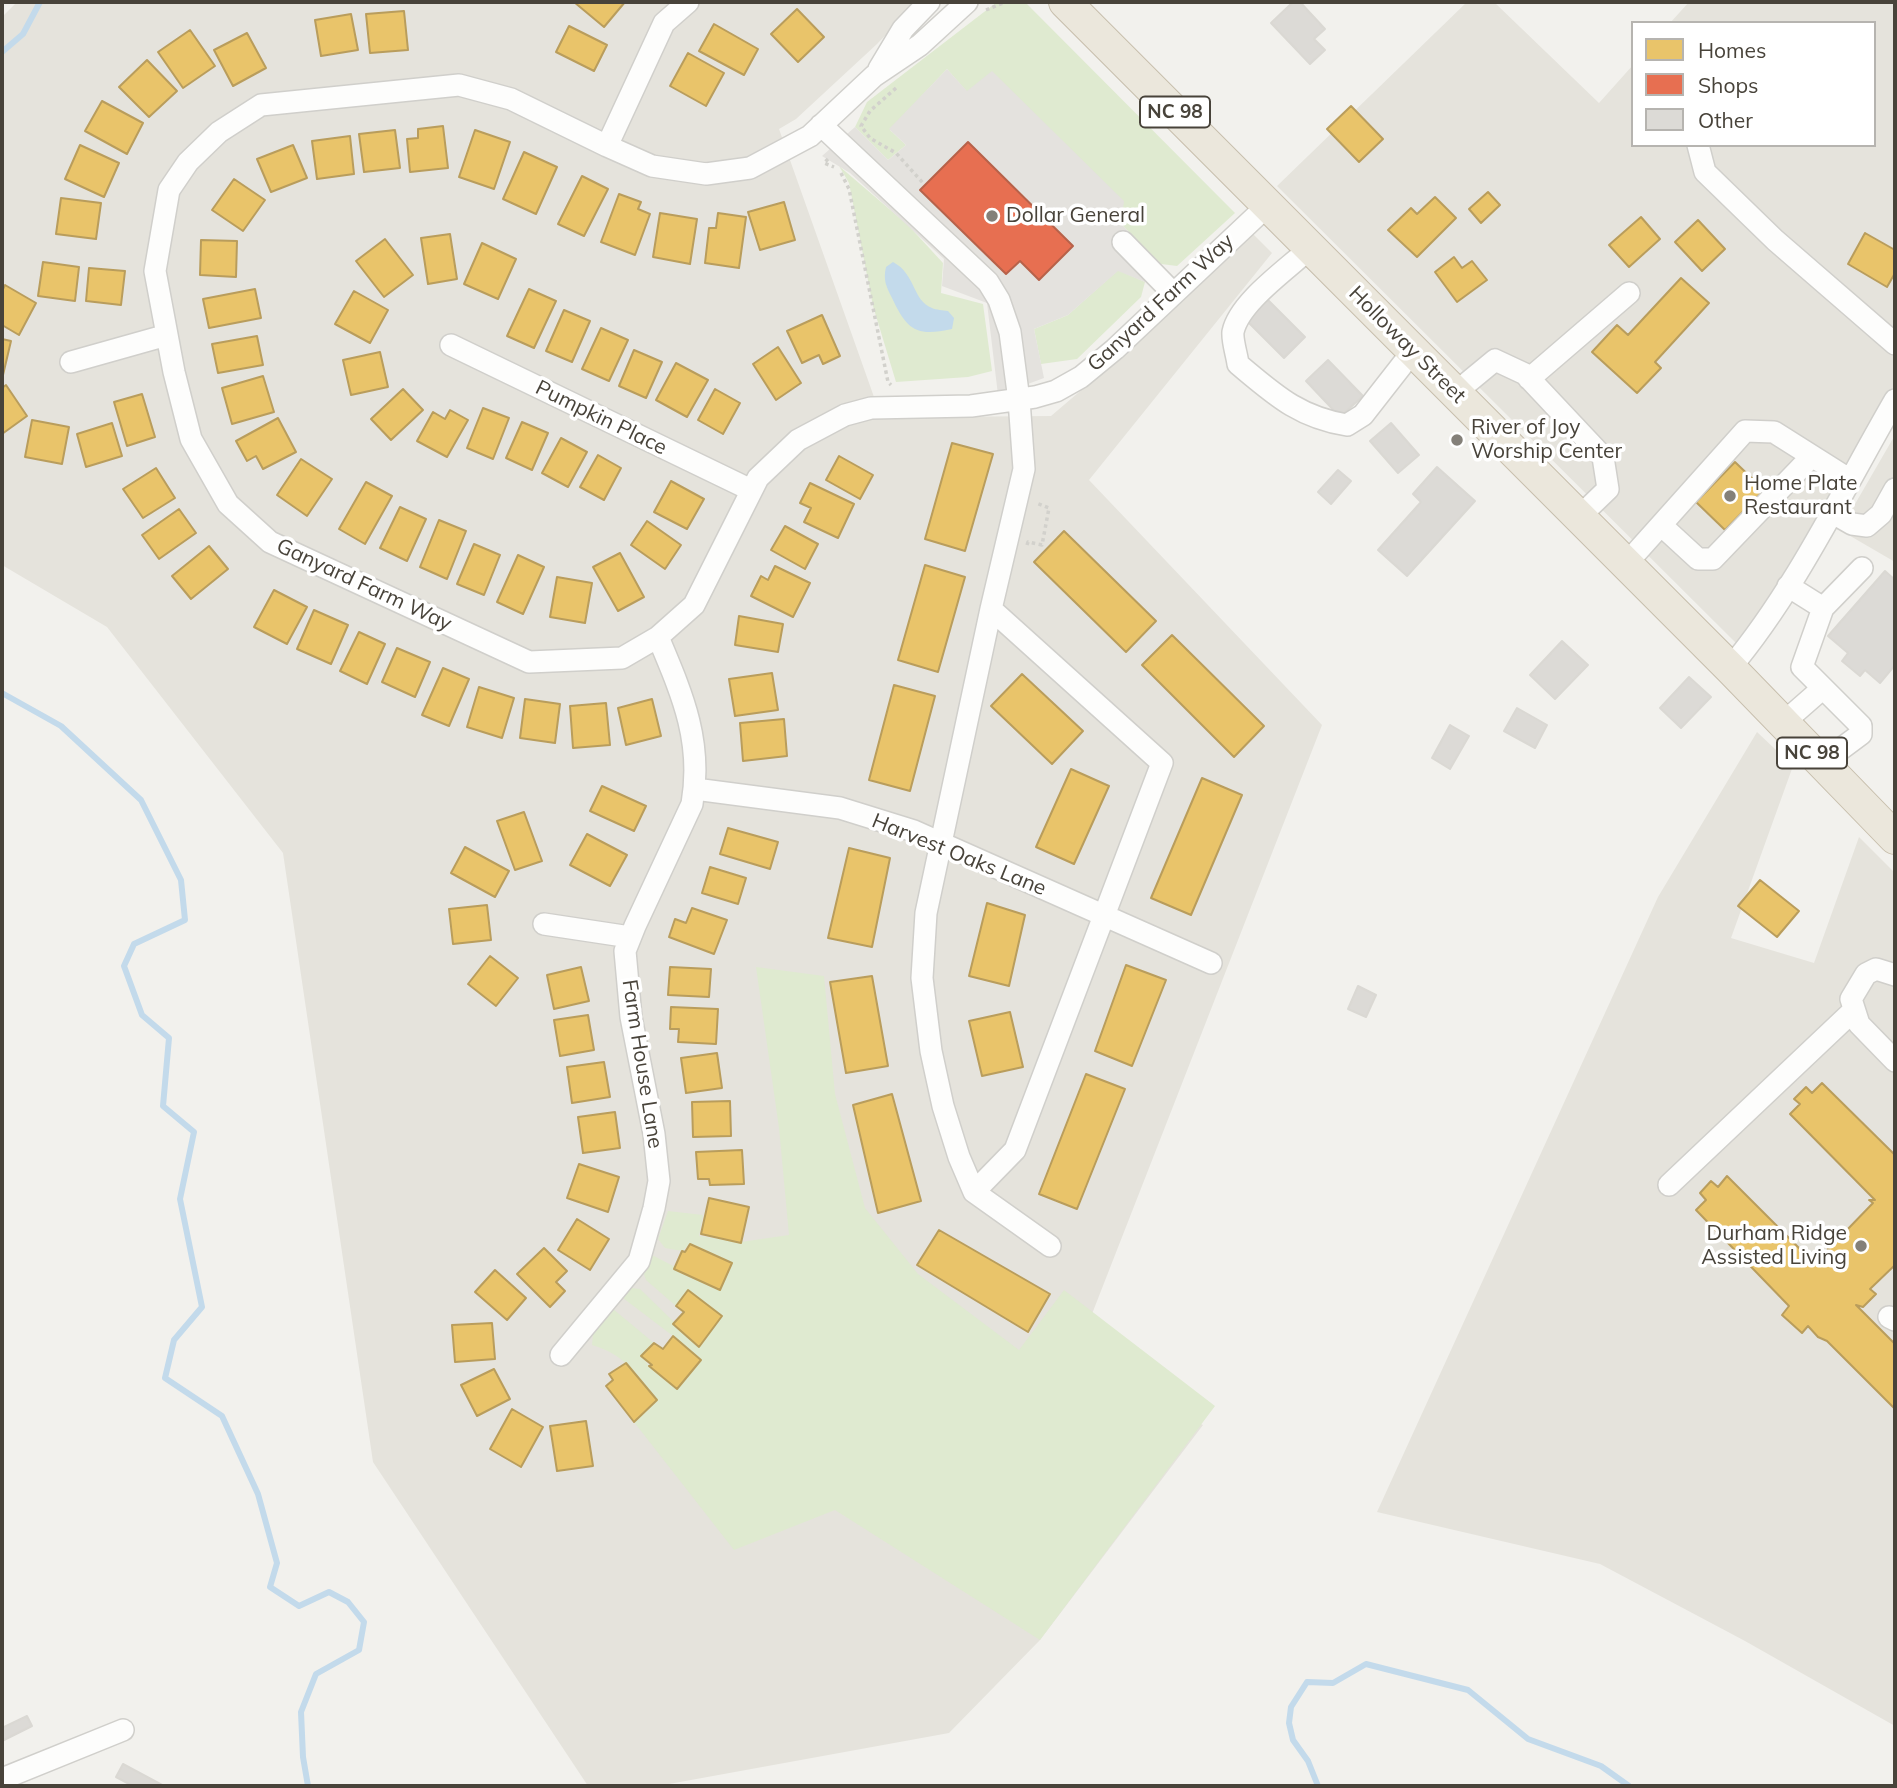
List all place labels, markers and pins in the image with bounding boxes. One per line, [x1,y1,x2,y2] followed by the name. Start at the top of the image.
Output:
[1006,203,1145,229] place label: Dollar General
[984,208,1000,224] marker: Dollar General
[1471,415,1622,465] place label: River of Joy Worship Center
[1449,432,1465,448] marker: River of Joy Worship Center
[1744,471,1857,521] place label: Home Plate Restaurant
[1722,488,1738,504] marker: Home Plate Restaurant
[1701,1221,1847,1271] place label: Durham Ridge Assisted Living
[1853,1238,1869,1254] marker: Durham Ridge Assisted Living

